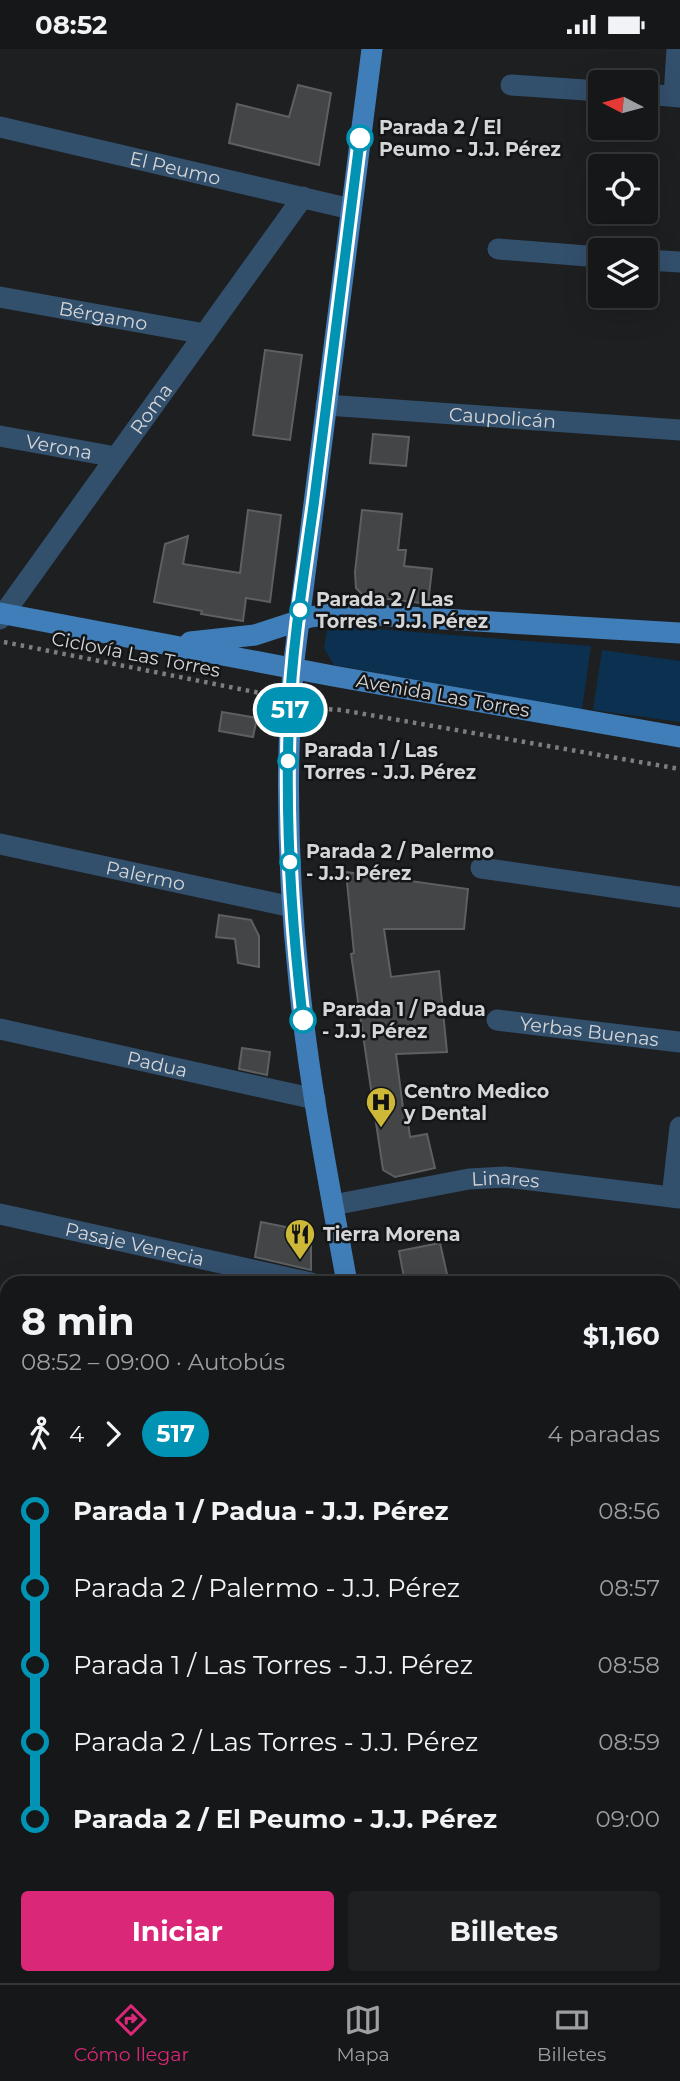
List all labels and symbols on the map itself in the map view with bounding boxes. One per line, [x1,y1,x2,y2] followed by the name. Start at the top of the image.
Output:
[588,70,658,140] north arrow
[379,116,561,161] place label: Parada 2 / El Peumo - J.J. Pérez
[347,125,373,151] marker: Parada 2 / El Peumo - J.J. Pérez
[127,147,223,190] street label: El Peumo
[57,297,149,335] street label: Bérgamo
[125,379,177,439] street label: Roma
[448,403,557,433] street label: Caupolicán
[24,430,94,464] street label: Verona
[316,588,488,633] place label: Parada 2 / Las Torres - J.J. Pérez
[290,600,310,620] marker: Parada 2 / Las Torres - J.J. Pérez
[50,627,222,682] street label: Ciclovía Las Torres
[354,669,531,722] street label: Avenida Las Torres
[250,687,330,733] line badge: 517
[304,739,476,784] place label: Parada 1 / Las Torres - J.J. Pérez
[278,751,298,771] marker: Parada 1 / Las Torres - J.J. Pérez
[306,840,494,885] place label: Parada 2 / Palermo - J.J. Pérez
[280,852,300,872] marker: Parada 2 / Palermo - J.J. Pérez
[104,856,188,896] street label: Palermo
[322,998,486,1043] place label: Parada 1 / Padua - J.J. Pérez
[290,1007,316,1033] marker: Parada 1 / Padua - J.J. Pérez
[518,1012,660,1051] street label: Yerbas Buenas
[125,1047,190,1082] street label: Padua
[403,1080,549,1125] place label: Centro Medico y Dental
[364,1085,398,1129] hospital icon: Centro Medico y Dental
[471,1166,541,1193] street label: Linares
[283,1217,317,1261] restaurant icon: Tierra Morena
[63,1218,206,1271] street label: Pasaje Venecia
[323,1223,461,1246] place label: Tierra Morena

